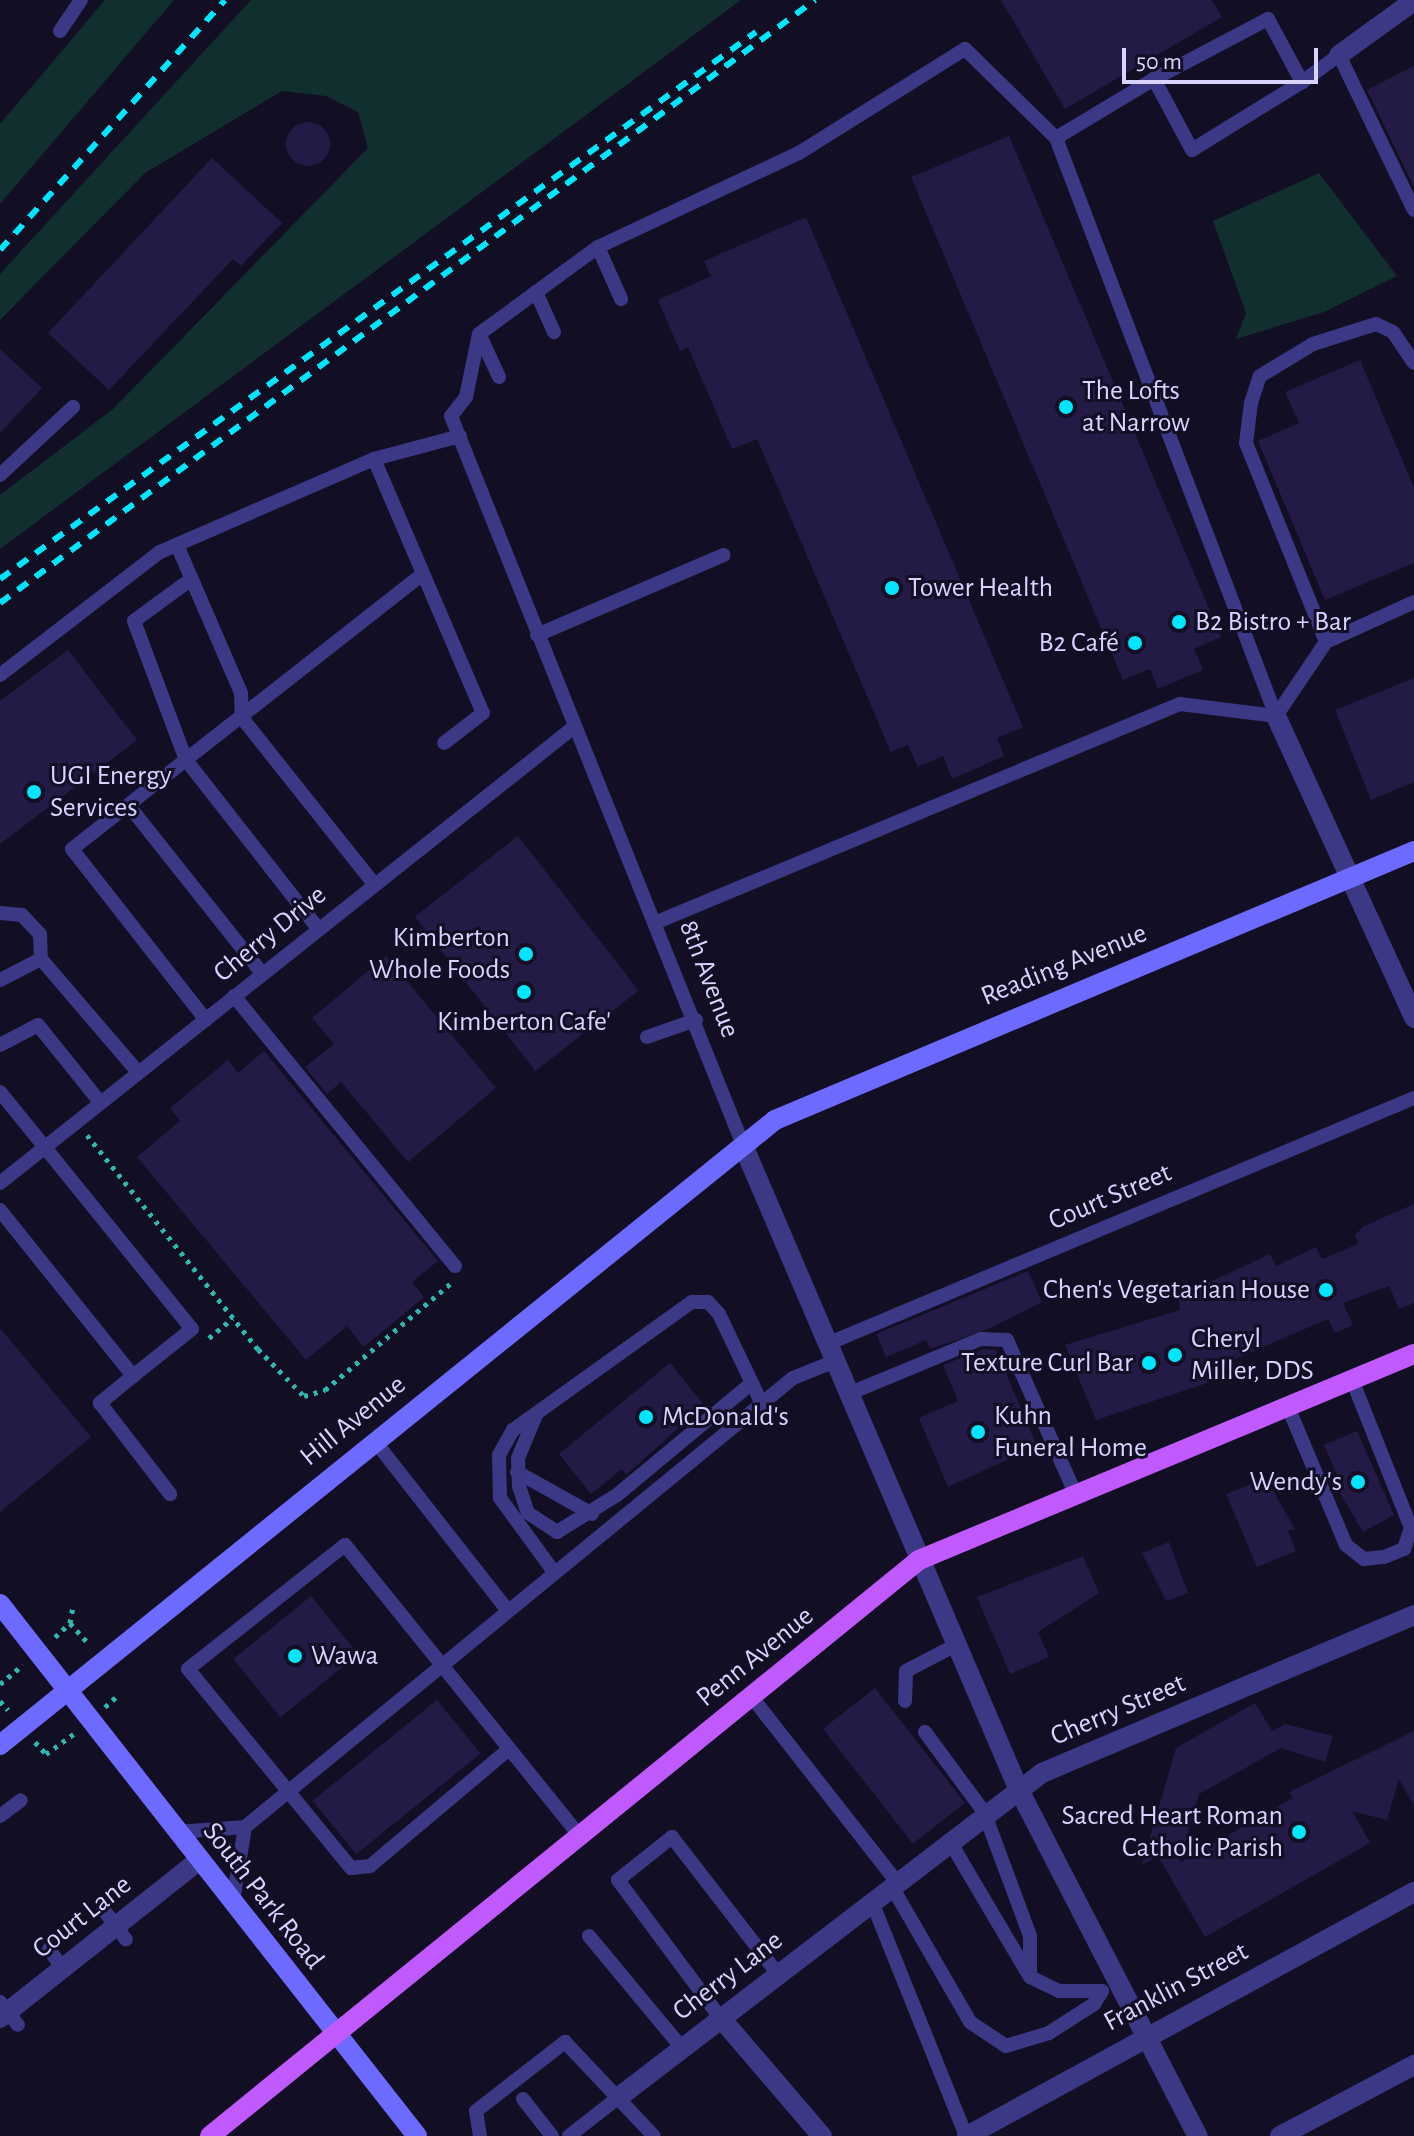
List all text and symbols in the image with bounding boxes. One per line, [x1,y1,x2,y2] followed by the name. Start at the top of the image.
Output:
[1126,32,1322,82] scale bar
[1136,50,1182,74] text: 50 m
[1082,374,1190,440] place label: The Lofts at Narrow
[1057,398,1075,416] marker: The Lofts at Narrow
[908,571,1053,605] place label: Tower Health
[883,579,901,597] marker: Tower Health
[1195,605,1351,639] place label: B2 Bistro + Bar
[1170,613,1188,631] marker: B2 Bistro + Bar
[1039,626,1119,660] place label: B2 Café
[1126,634,1144,652] marker: B2 Café
[50,759,172,825] place label: UGI Energy Services
[25,783,43,801] marker: UGI Energy Services
[207,878,333,990] street label: Cherry Drive
[671,916,747,1042] street label: 8th Avenue
[976,916,1152,1014] street label: Reading Avenue
[369,921,510,987] place label: Kimberton Whole Foods
[517,945,535,963] marker: Kimberton Whole Foods
[515,983,533,1001] marker: Kimberton Cafe'
[437,1005,611,1039] place label: Kimberton Cafe'
[1043,1156,1177,1238] street label: Court Street
[1043,1273,1310,1307] place label: Chen's Vegetarian House
[1317,1281,1335,1299] marker: Chen's Vegetarian House
[1191,1322,1314,1388] place label: Cheryl Miller, DDS
[961,1346,1133,1380] place label: Texture Curl Bar
[1166,1346,1184,1364] marker: Cheryl Miller, DDS
[1140,1354,1158,1372] marker: Texture Curl Bar
[293,1368,413,1474] street label: Hill Avenue
[994,1399,1147,1465] place label: Kuhn Funeral Home
[662,1400,789,1434] place label: McDonald's
[637,1408,655,1426] marker: McDonald's
[969,1423,987,1441] marker: Kuhn Funeral Home
[1249,1465,1342,1499] place label: Wendy's
[1349,1473,1367,1491] marker: Wendy's
[690,1600,820,1714] street label: Penn Avenue
[311,1639,378,1673] place label: Wawa
[286,1647,304,1665] marker: Wawa
[1046,1667,1190,1753] street label: Cherry Street
[1062,1799,1283,1865] place label: Sacred Heart Roman Catholic Parish
[195,1816,331,1976] street label: South Park Road
[1290,1823,1308,1841] marker: Sacred Heart Roman Catholic Parish
[26,1868,138,1966] street label: Court Lane
[667,1924,789,2028] street label: Cherry Lane
[1098,1935,1254,2039] street label: Franklin Street

